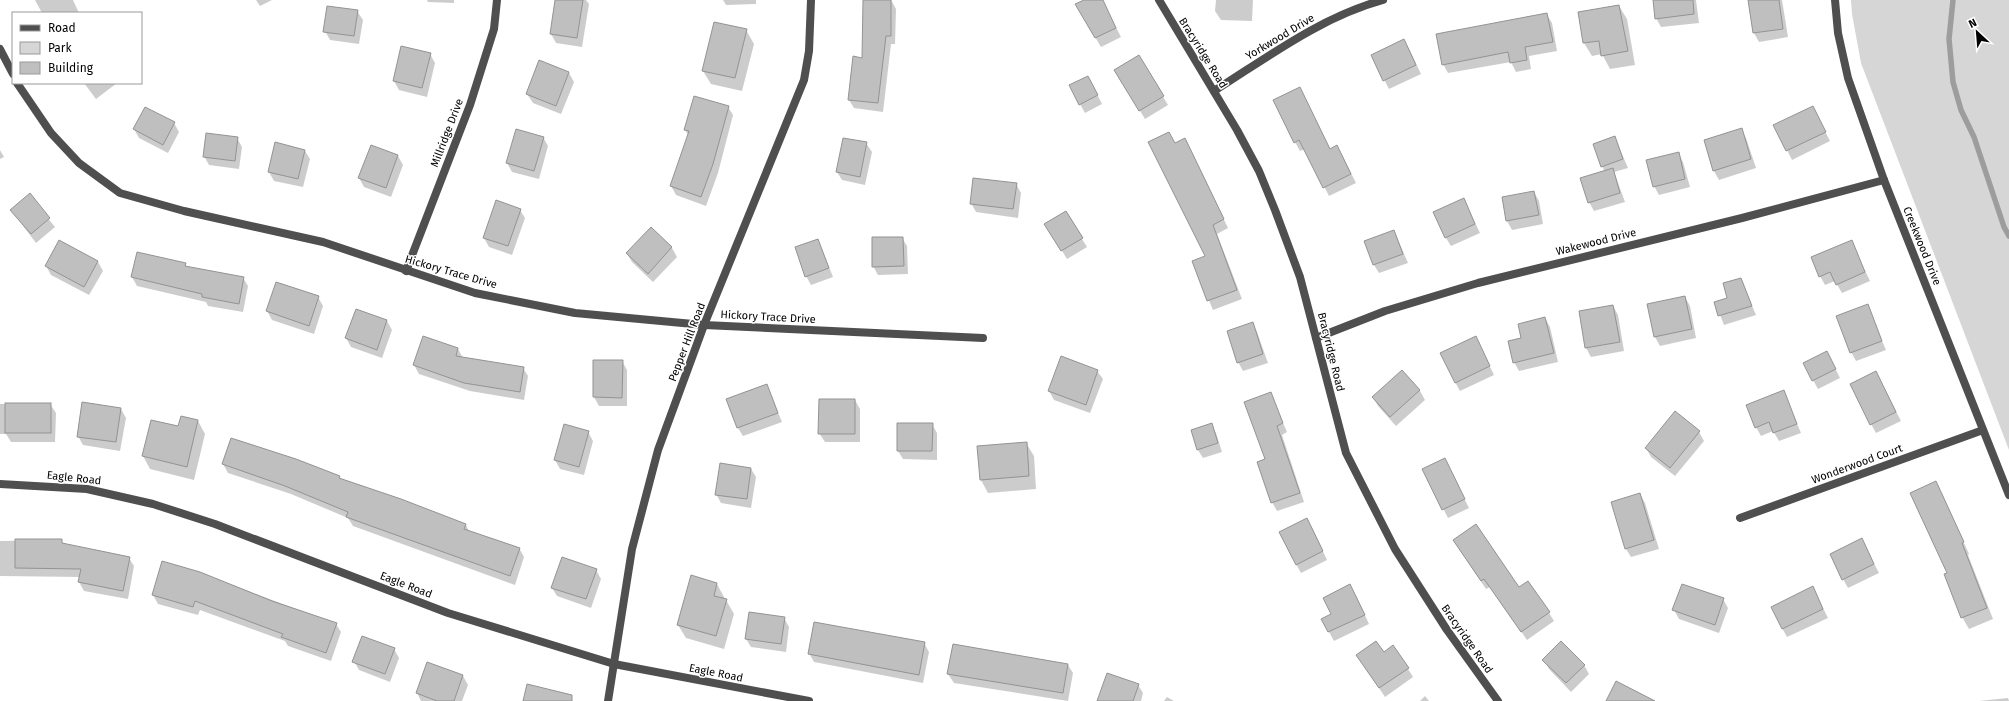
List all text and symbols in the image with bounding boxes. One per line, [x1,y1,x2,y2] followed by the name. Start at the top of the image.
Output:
[1243,11,1317,63] street label: Yorkwood Drive
[12,12,142,84] legend
[1957,12,1997,52] north arrow
[1176,15,1230,91] street label: Bracyridge Road
[1967,16,1979,31] text: N
[48,21,76,35] text: Road
[48,41,72,55] text: Park
[48,61,94,75] text: Building
[428,97,466,169] street label: Millridge Drive
[1900,205,1944,287] street label: Creekwood Drive
[1555,226,1637,258] street label: Wakewood Drive
[403,253,499,291] street label: Hickory Trace Drive
[666,301,708,383] street label: Pepper Hill Road
[720,308,816,326] street label: Hickory Trace Drive
[1315,311,1347,393] street label: Bracyridge Road
[1810,441,1904,487] street label: Wonderwood Court
[46,469,102,487] street label: Eagle Road
[378,569,434,601] street label: Eagle Road
[1438,602,1496,676] street label: Bracyridge Road
[688,661,744,685] street label: Eagle Road

